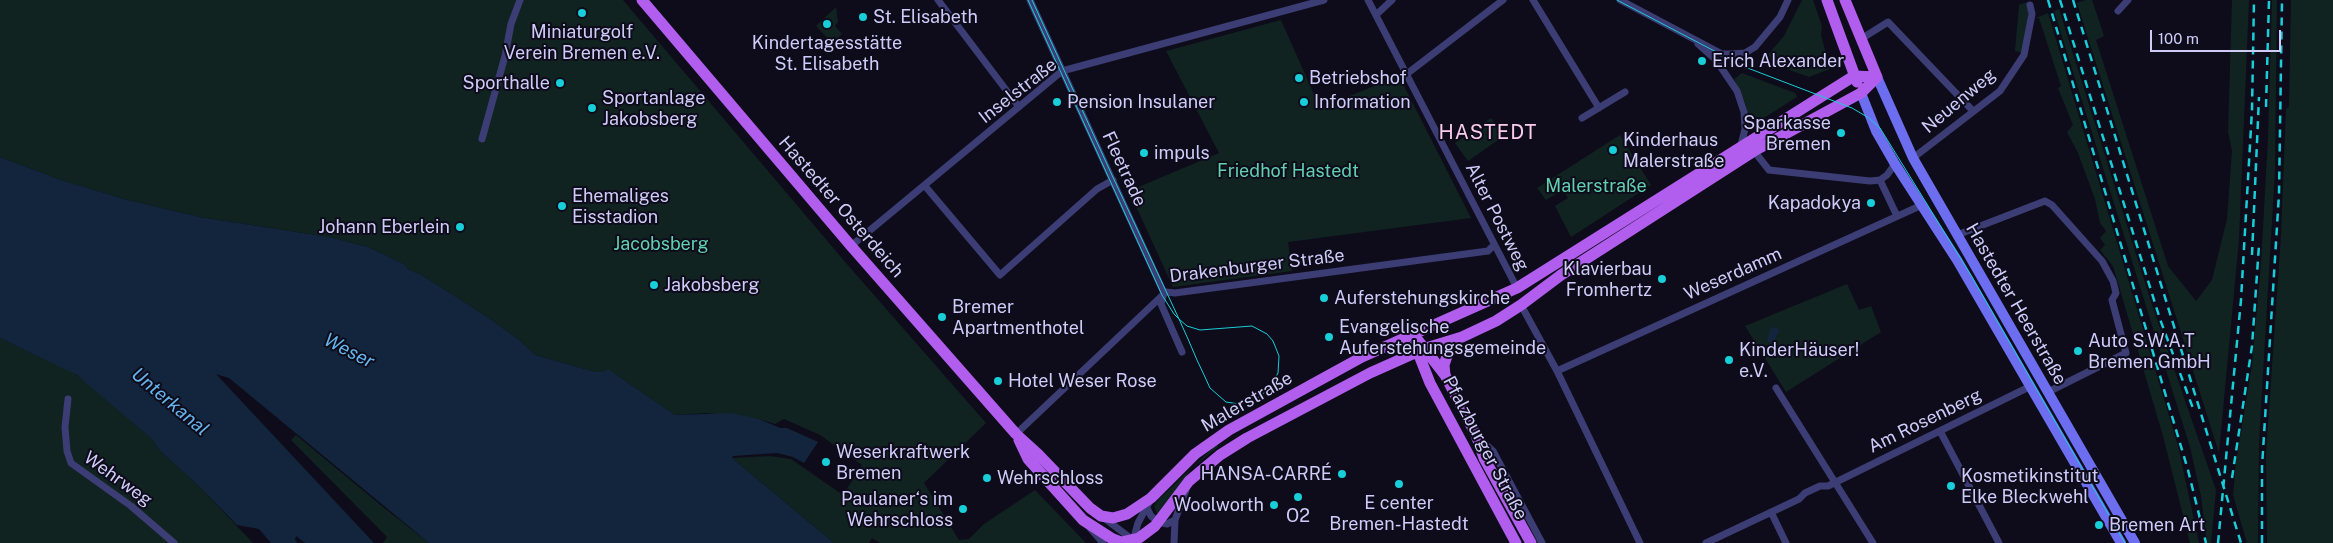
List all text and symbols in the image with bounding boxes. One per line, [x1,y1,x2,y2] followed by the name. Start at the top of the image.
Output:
[873,6,978,28] place label: St. Elisabeth
[576,7,588,19] marker: Miniaturgolf Verein Bremen e.V.
[857,11,869,23] marker: St. Elisabeth
[821,18,833,30] marker: Kindertagesstätte St. Elisabeth
[2153,20,2284,52] scale bar
[504,21,660,64] place label: Miniaturgolf Verein Bremen e.V.
[2158,30,2199,47] text: 100 m
[752,32,902,74] place label: Kindertagesstätte St. Elisabeth
[1712,50,1844,72] place label: Erich Alexander
[975,54,1061,128] street label: Inselstraße
[1696,55,1708,67] marker: Erich Alexander
[1918,64,2000,138] street label: Neuenweg
[1309,67,1407,89] place label: Betriebshof
[463,72,550,94] place label: Sporthalle
[1293,72,1305,84] marker: Betriebshof
[554,77,566,89] marker: Sporthalle
[602,87,705,130] place label: Sportanlage Jakobsberg
[1067,91,1215,113] place label: Pension Insulaner
[1314,91,1411,113] place label: Information
[1051,96,1063,108] marker: Pension Insulaner
[1298,96,1310,108] marker: Information
[586,102,598,114] marker: Sportanlage Jakobsberg
[1743,112,1831,154] place label: Sparkasse Bremen
[1438,121,1538,145] district label: HASTEDT
[1835,127,1847,139] marker: Sparkasse Bremen
[1097,128,1151,210] street label: Fleetrade
[1623,129,1724,172] place label: Kinderhaus Malerstraße
[774,132,908,282] street label: Hastedter Osterdeich
[1154,142,1210,164] place label: impuls
[1607,144,1619,156] marker: Kinderhaus Malerstraße
[1138,147,1150,159] marker: impuls
[1460,159,1534,275] street label: Alter Postweg
[1217,160,1359,182] park label: Friedhof Hastedt
[1545,175,1647,197] park label: Malerstraße
[572,185,669,228] place label: Ehemaliges Eisstadion
[1768,192,1861,214] place label: Kapadokya
[1865,197,1877,209] marker: Kapadokya
[556,200,568,212] marker: Ehemaliges Eisstadion
[318,216,450,238] place label: Johann Eberlein
[1961,219,2071,389] street label: Hastedter Heerstraße
[454,221,466,233] marker: Johann Eberlein
[613,233,709,255] park label: Jacobsberg
[1681,243,1785,305] street label: Weserdamm
[1168,245,1346,287] street label: Drakenburger Straße
[1563,258,1652,300] place label: Klavierbau Fromhertz
[1656,273,1668,285] marker: Klavierbau Fromhertz
[664,274,759,296] place label: Jakobsberg
[648,279,660,291] marker: Jakobsberg
[1334,287,1510,309] place label: Auferstehungskirche
[1318,292,1330,304] marker: Auferstehungskirche
[952,296,1084,338] place label: Bremer Apartmenthotel
[936,311,948,323] marker: Bremer Apartmenthotel
[1339,316,1546,358] place label: Evangelische Auferstehungsgemeinde
[320,329,378,373] water label: Weser
[2088,330,2211,372] place label: Auto S.W.A.T Bremen GmbH
[1323,331,1335,343] marker: Evangelische Auferstehungsgemeinde
[1739,339,1859,382] place label: KinderHäuser! e.V.
[2072,345,2084,357] marker: Auto S.W.A.T Bremen GmbH
[1723,354,1735,366] marker: KinderHäuser! e.V.
[127,363,213,441] water label: Unterkanal
[1198,367,1296,437] street label: Malerstraße
[1008,370,1157,392] place label: Hotel Weser Rose
[1438,372,1532,524] street label: Pfalzburger Straße
[992,375,1004,387] marker: Hotel Weser Rose
[1865,384,1985,458] street label: Am Rosenberg
[836,441,970,484] place label: Weserkraftwerk Bremen
[80,447,156,511] street label: Wehrweg
[820,456,832,468] marker: Weserkraftwerk Bremen
[1201,463,1332,485] place label: HANSA-CARRÉ
[1961,465,2099,508] place label: Kosmetikinstitut Elke Bleckwehl
[997,467,1103,489] place label: Wehrschloss
[1336,468,1348,480] marker: HANSA-CARRÉ
[981,472,993,484] marker: Wehrschloss
[1393,478,1405,490] marker: E center Bremen-Hastedt
[1945,480,1957,492] marker: Kosmetikinstitut Elke Bleckwehl
[841,488,953,530] place label: Paulaner‘s im Wehrschloss
[1292,491,1304,503] marker: O2
[1329,492,1469,534] place label: E center Bremen-Hastedt
[1174,494,1264,516] place label: Woolworth
[1268,499,1280,511] marker: Woolworth
[957,503,969,515] marker: Paulaner‘s im Wehrschloss
[1286,505,1310,527] place label: O2
[2109,514,2205,536] place label: Bremen Art
[2093,519,2105,531] marker: Bremen Art

